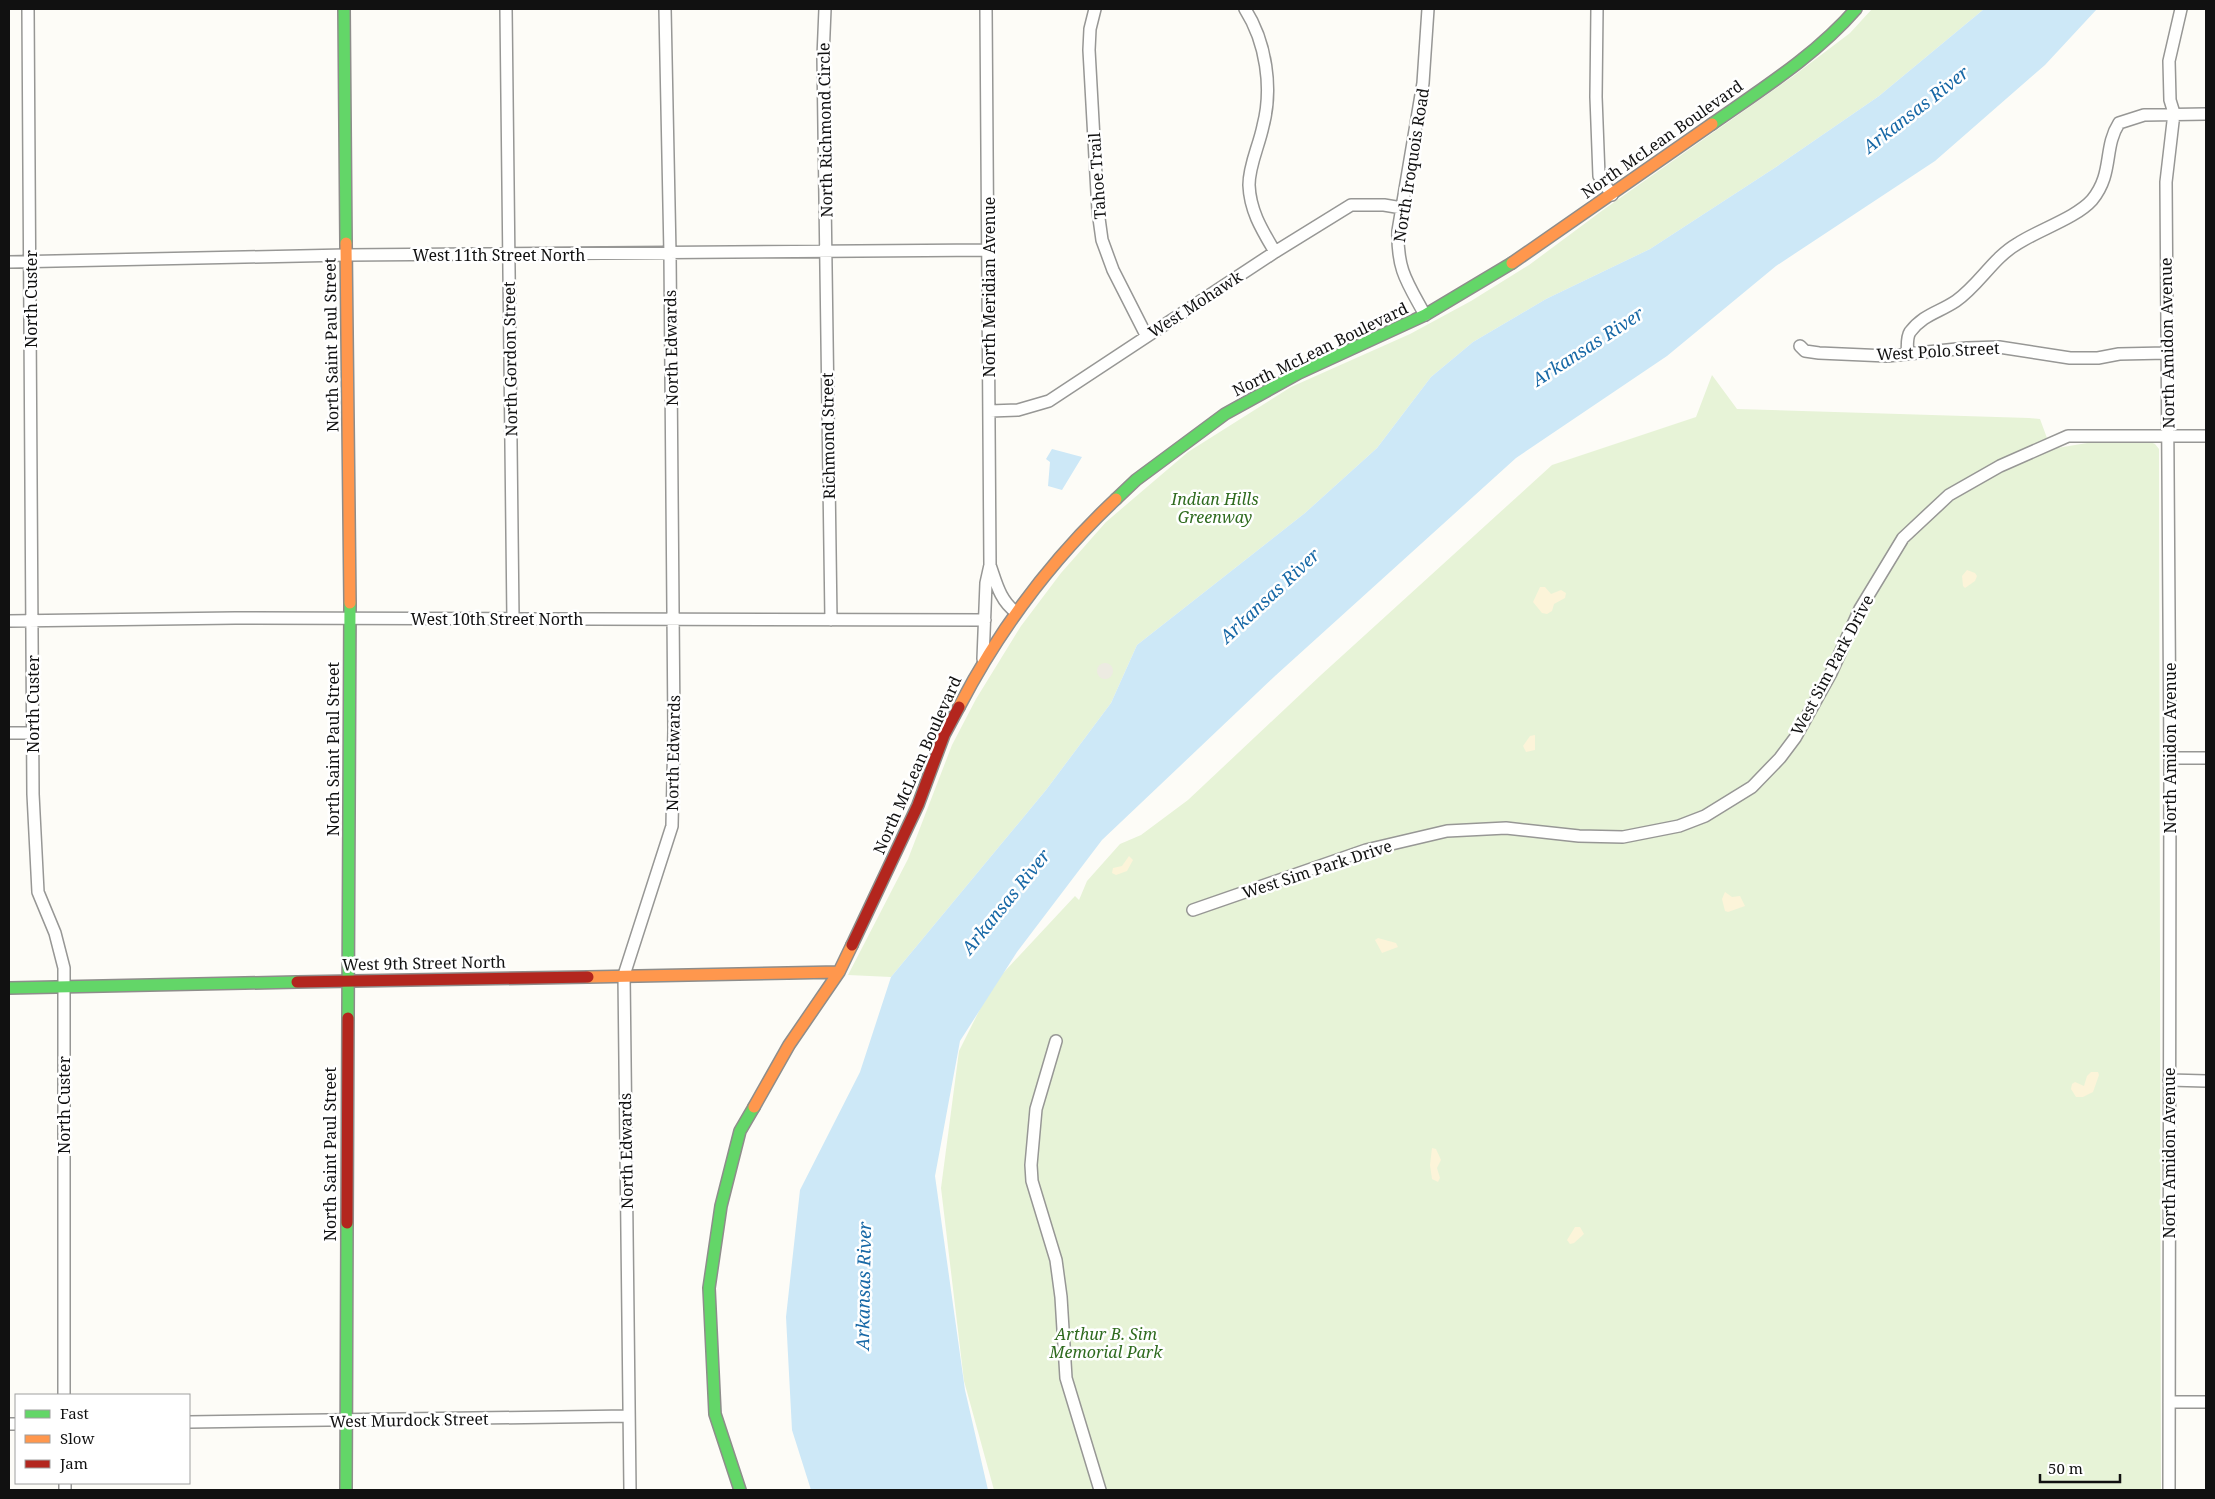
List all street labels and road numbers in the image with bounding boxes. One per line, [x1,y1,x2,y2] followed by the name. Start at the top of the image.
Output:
[812,42,838,218] street label: North Richmond Circle
[1577,75,1747,203] street label: North McLean Boulevard
[1388,86,1434,244] street label: North Iroquois Road
[1083,132,1111,220] street label: Tahoe Trail
[978,197,1000,377] street label: North Meridian Avenue
[413,244,585,266] street label: West 11th Street North
[20,250,42,348] street label: North Custer
[318,257,344,432] street label: North Saint Paul Street
[2155,257,2179,429] street label: North Amidon Avenue
[1144,265,1247,343] street label: West Mohawk
[498,281,522,437] street label: North Gordon Street
[659,290,683,406] street label: North Edwards
[1229,297,1412,401] street label: North McLean Boulevard
[1876,337,2000,365] street label: West Polo Street
[816,372,840,500] street label: Richmond Street
[1786,591,1878,739] street label: West Sim Park Drive
[411,608,583,630] street label: West 10th Street North
[22,655,44,753] street label: North Custer
[322,661,344,836] street label: North Saint Paul Street
[2159,662,2181,834] street label: North Amidon Avenue
[868,672,966,858] street label: North McLean Boulevard
[661,695,685,811] street label: North Edwards
[1239,834,1395,904] street label: West Sim Park Drive
[342,951,506,975] street label: West 9th Street North
[53,1056,75,1154] street label: North Custer
[319,1066,341,1241] street label: North Saint Paul Street
[2158,1067,2180,1239] street label: North Amidon Avenue
[614,1093,638,1209] street label: North Edwards
[329,1408,489,1432] street label: West Murdock Street

